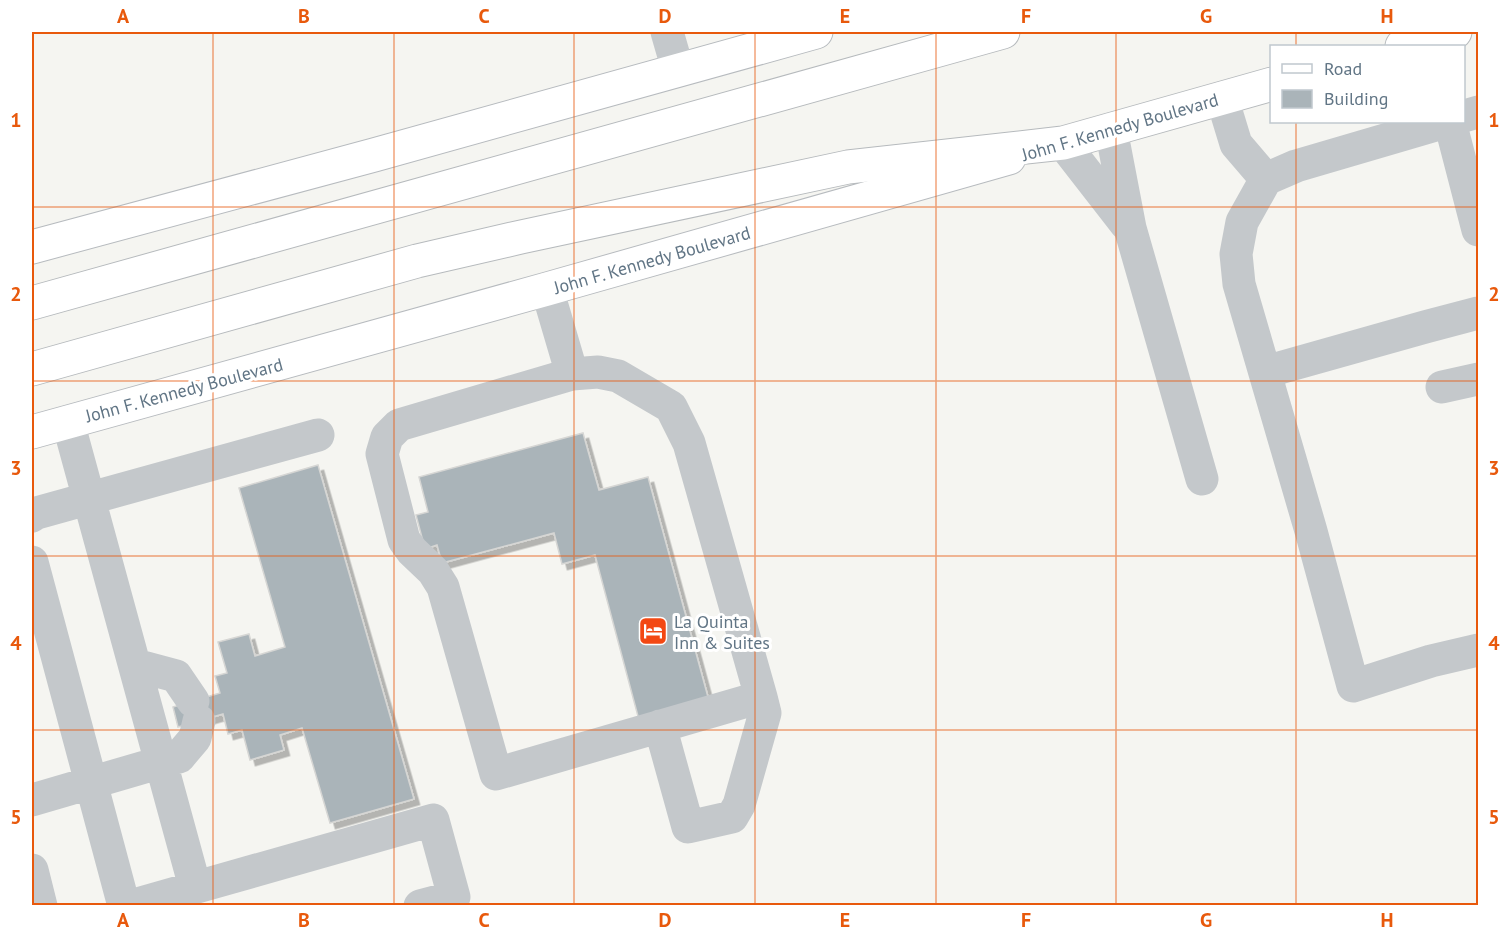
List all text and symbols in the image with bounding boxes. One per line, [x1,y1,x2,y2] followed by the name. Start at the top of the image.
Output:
[117,3,130,29] text: A
[298,3,310,29] text: B
[478,3,490,29] text: C
[659,3,672,29] text: D
[840,3,850,29] text: E
[1021,3,1031,29] text: F
[1200,3,1212,29] text: G
[1380,3,1394,29] text: H
[1270,45,1465,123] legend
[1324,57,1362,80] text: Road
[1324,87,1388,110] text: Building
[1018,88,1221,166] street label: John F. Kennedy Boulevard
[10,107,22,133] text: 1
[1488,107,1500,133] text: 1
[550,221,753,299] street label: John F. Kennedy Boulevard
[10,281,22,307] text: 2
[1488,281,1500,307] text: 2
[82,353,285,428] street label: John F. Kennedy Boulevard
[10,455,22,481] text: 3
[1488,455,1500,481] text: 3
[674,610,770,654] place label: La Quinta Inn & Suites
[637,615,669,647] hotel icon: La Quinta Inn & Suites
[10,630,22,656] text: 4
[1488,630,1500,656] text: 4
[10,804,22,830] text: 5
[1488,804,1500,830] text: 5
[117,907,130,933] text: A
[298,907,310,933] text: B
[478,907,490,933] text: C
[659,907,672,933] text: D
[840,907,850,933] text: E
[1021,907,1031,933] text: F
[1200,907,1212,933] text: G
[1380,907,1394,933] text: H

